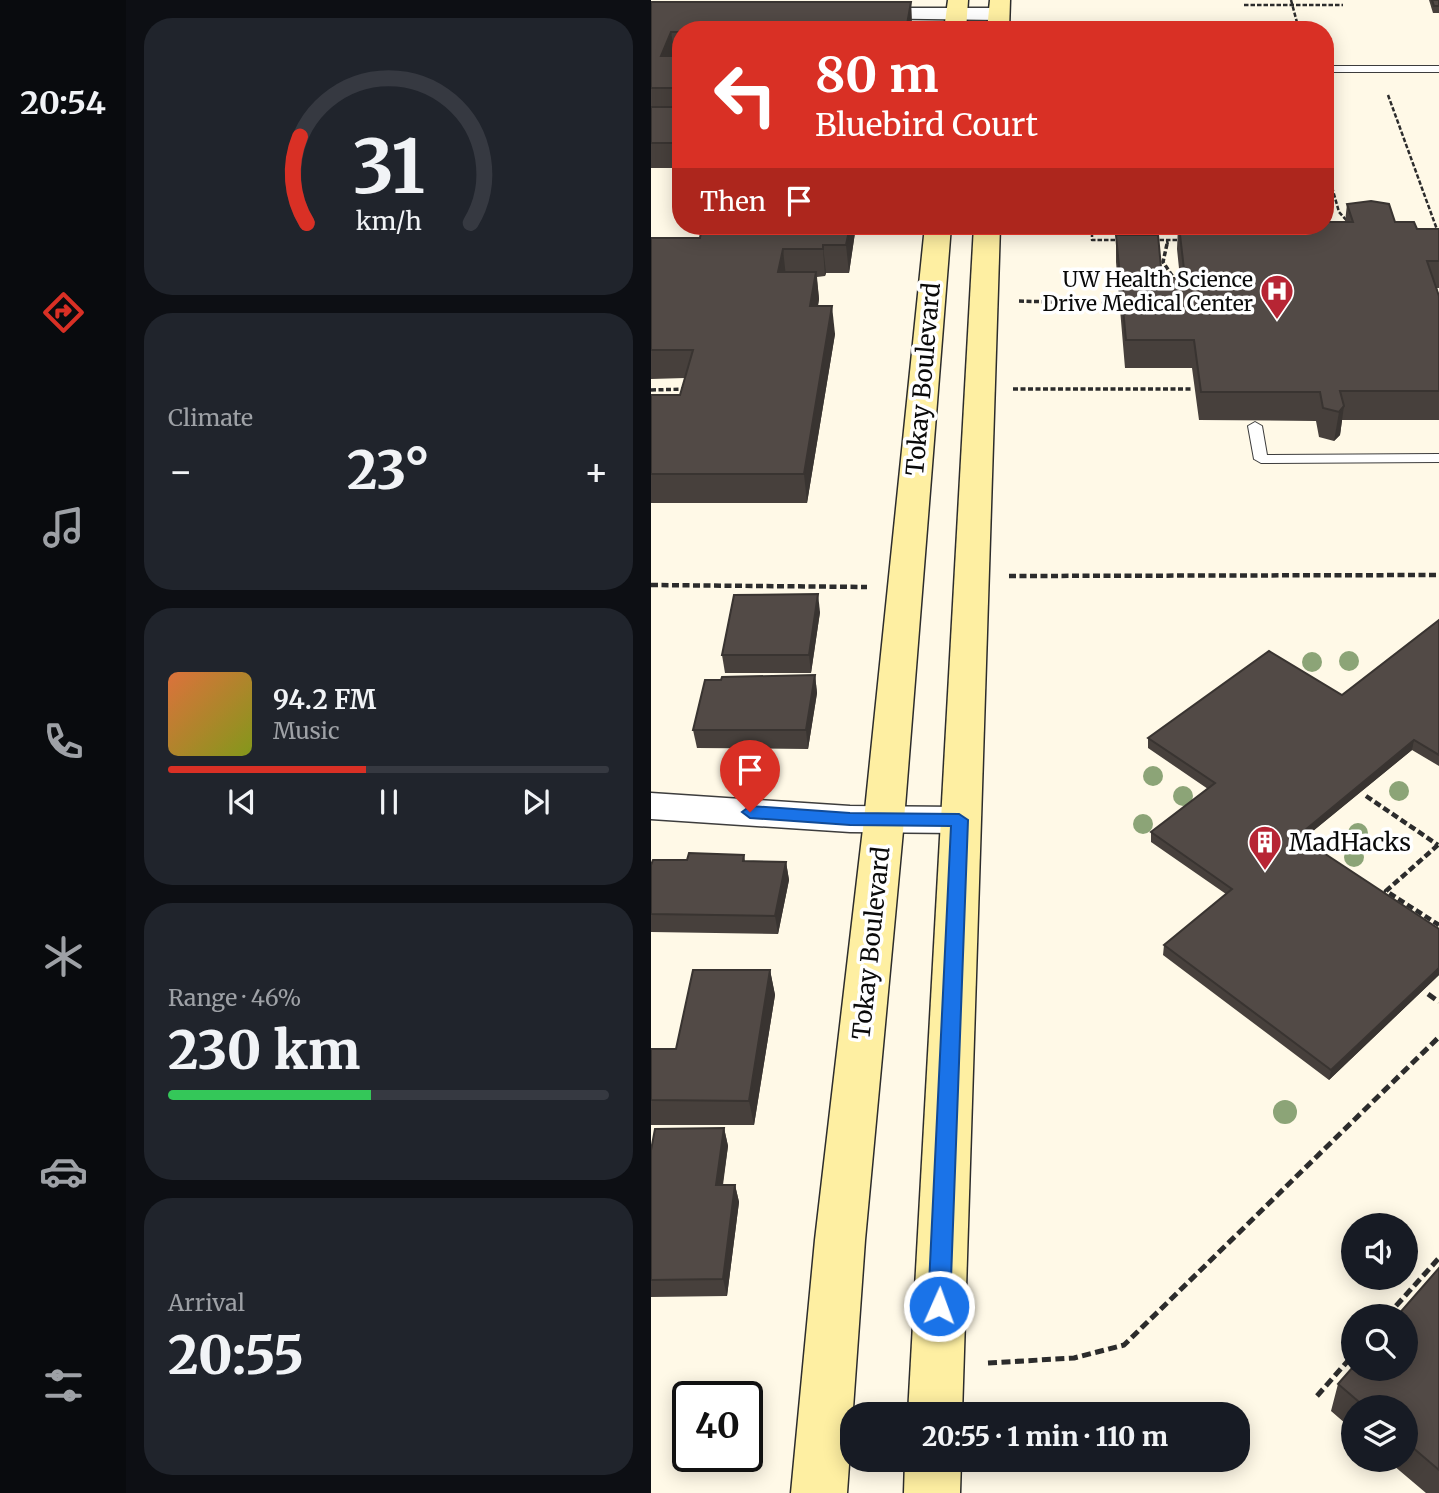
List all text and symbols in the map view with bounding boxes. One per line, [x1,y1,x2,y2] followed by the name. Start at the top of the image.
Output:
[815,44,938,105] text: 80 m
[700,49,791,140] icon: left
[20,83,106,123] text: 20:54
[815,105,1038,145] text: Bluebird Court
[352,121,425,213] text: 31
[780,182,818,220] icon: arrive
[700,185,766,218] text: Then
[355,204,422,236] text: km/h
[1043,266,1253,317] place label: UW Health Science Drive Medical Center
[1258,272,1296,321] hospital icon: UW Health Science Drive Medical Center
[899,281,947,477] street label: Tokay Boulevard
[39,288,88,337] icon: directions
[168,403,253,432] text: Climate
[347,438,430,503] text: 23°
[168,448,193,495] text: −
[584,448,609,495] text: +
[39,503,88,552] icon: music
[273,683,376,716] text: 94.2 FM
[273,716,340,745] text: Music
[39,717,88,766] icon: phone
[720,740,780,812] pin
[731,751,769,789] icon: arrive
[223,783,261,821] icon: previous
[370,783,408,821] icon: pause
[517,783,555,821] icon: next
[1246,823,1284,872] building icon: MadHacks
[1289,827,1411,858] place label: MadHacks
[845,845,897,1041] street label: Tokay Boulevard
[39,932,88,981] icon: climate
[168,983,301,1012] text: Range · 46%
[168,1018,360,1083] text: 230 km
[39,1147,88,1196] icon: car
[1341,1213,1418,1472] map controls
[1341,1213,1418,1290] button: sound
[902,1269,976,1343] position arrow
[168,1288,245,1317] text: Arrival
[1341,1304,1418,1381] button: search
[168,1323,304,1388] text: 20:55
[39,1361,88,1410] icon: filters
[672,1381,763,1472] speed limit sign: 40
[1341,1395,1418,1472] button: layers
[922,1420,1168,1453] text: 20:55 · 1 min · 110 m

